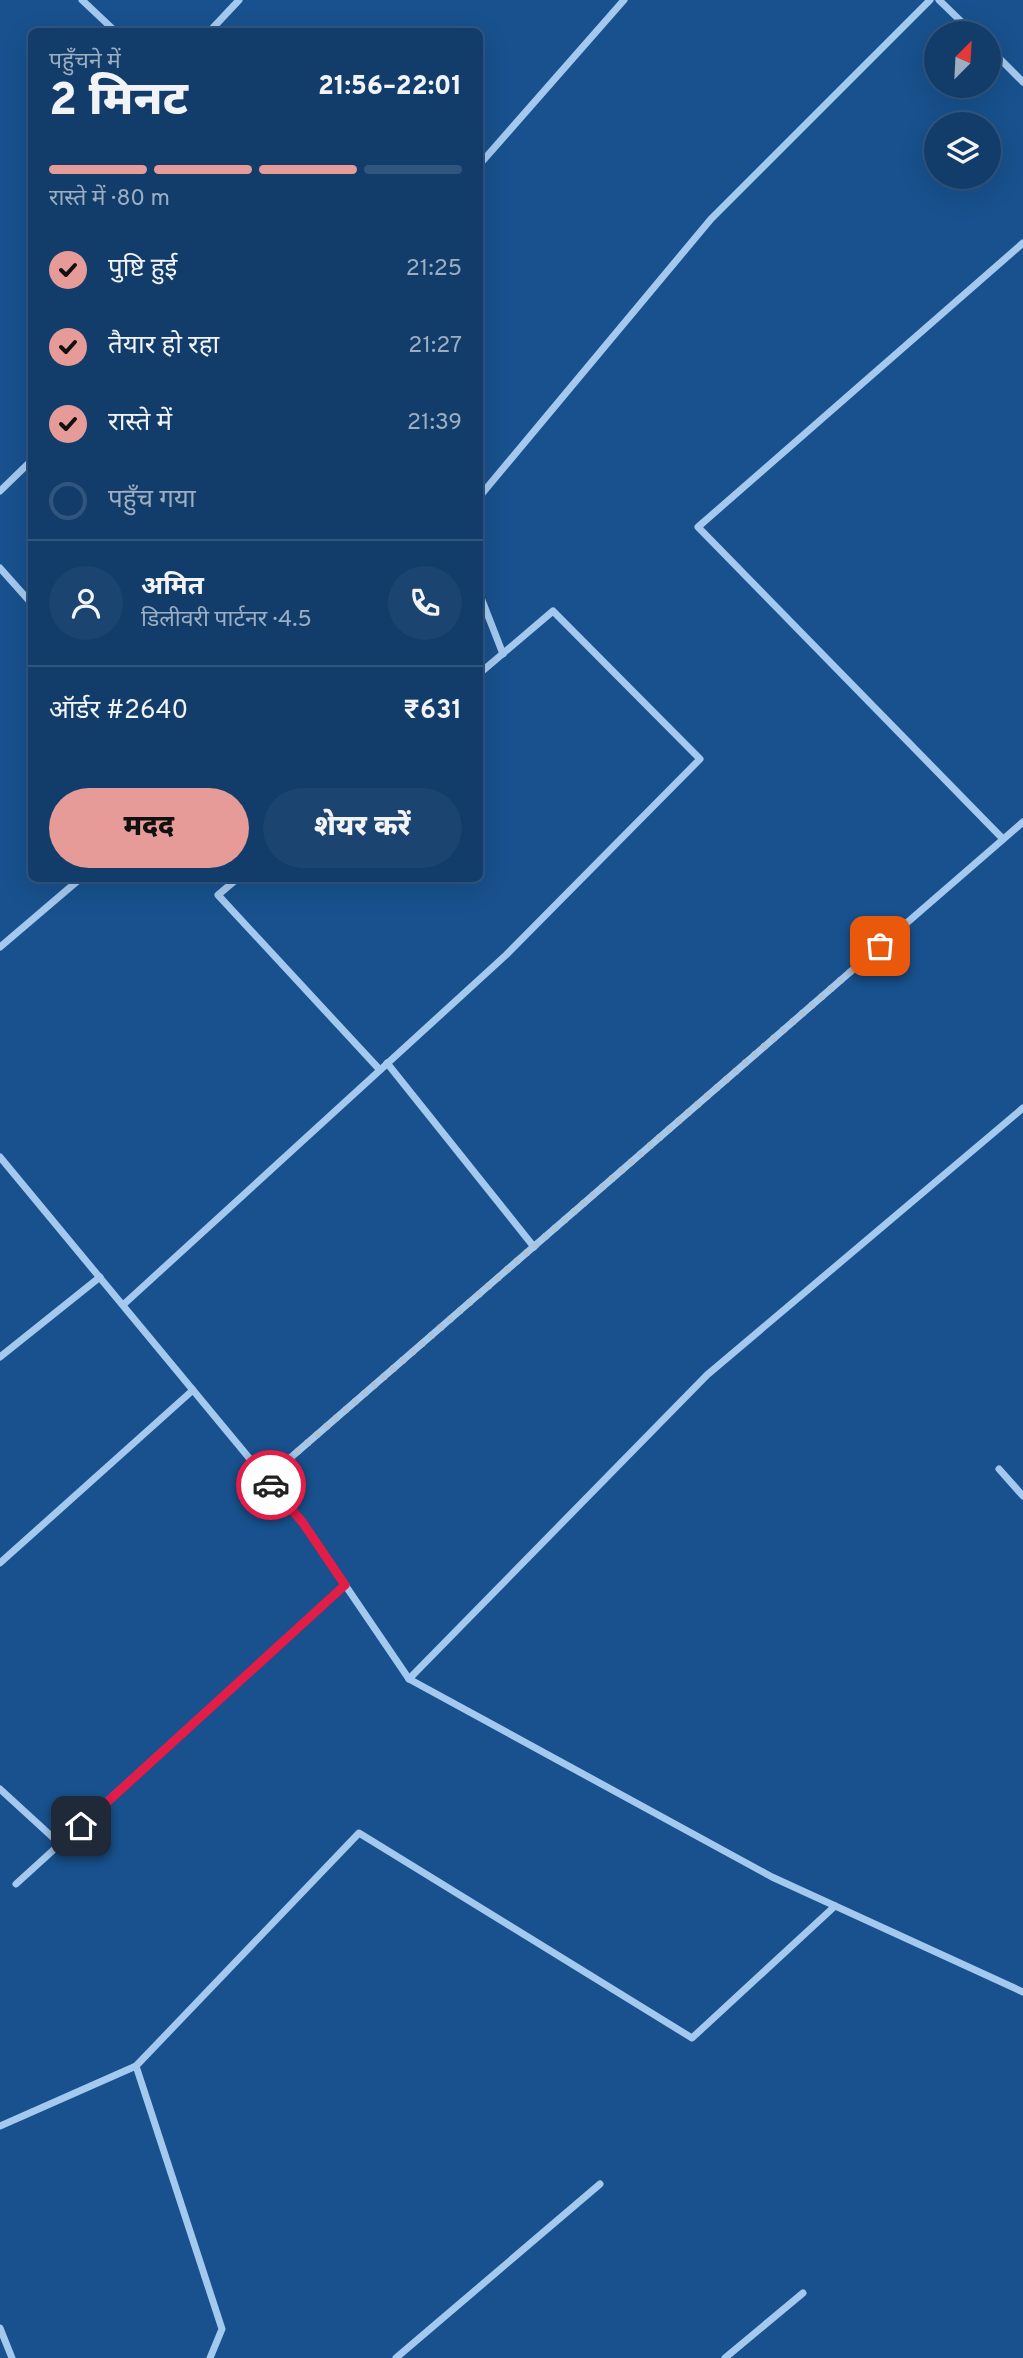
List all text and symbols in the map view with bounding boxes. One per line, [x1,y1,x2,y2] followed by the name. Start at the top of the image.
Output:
[924,21,1001,98] north arrow
[924,21,1001,189] map controls
[49,48,121,77] text: पहुँचने में
[318,71,462,104] text: 21:56–22:01
[49,73,188,132] text: 2 मिनट
[924,112,1001,189] button: layers
[49,185,170,214] text: रास्ते में · 80 m
[49,251,87,289] icon: check
[108,253,177,286] text: पुष्टि हुई
[406,255,462,284] text: 21:25
[49,328,87,366] icon: check
[108,330,219,363] text: तैयार हो रहा
[408,332,462,361] text: 21:27
[49,405,87,443] icon: check
[108,407,172,440] text: रास्ते में
[407,409,462,438] text: 21:39
[108,484,196,517] text: पहुँच गया
[49,566,123,640] button: person
[388,566,462,640] button: phone
[141,571,204,604] text: अमित
[141,606,312,635] text: डिलीवरी पार्टनर · 4.5
[49,695,188,728] text: ऑर्डर #2640
[403,695,462,728] text: ₹631
[49,788,249,868] button: मदद
[263,788,462,868] button: शेयर करें
[850,916,910,976] pin
[861,927,899,965] icon: bag
[236,1450,306,1520] courier
[252,1466,290,1504] icon: car
[51,1796,111,1856] pin
[62,1807,100,1845] icon: home

